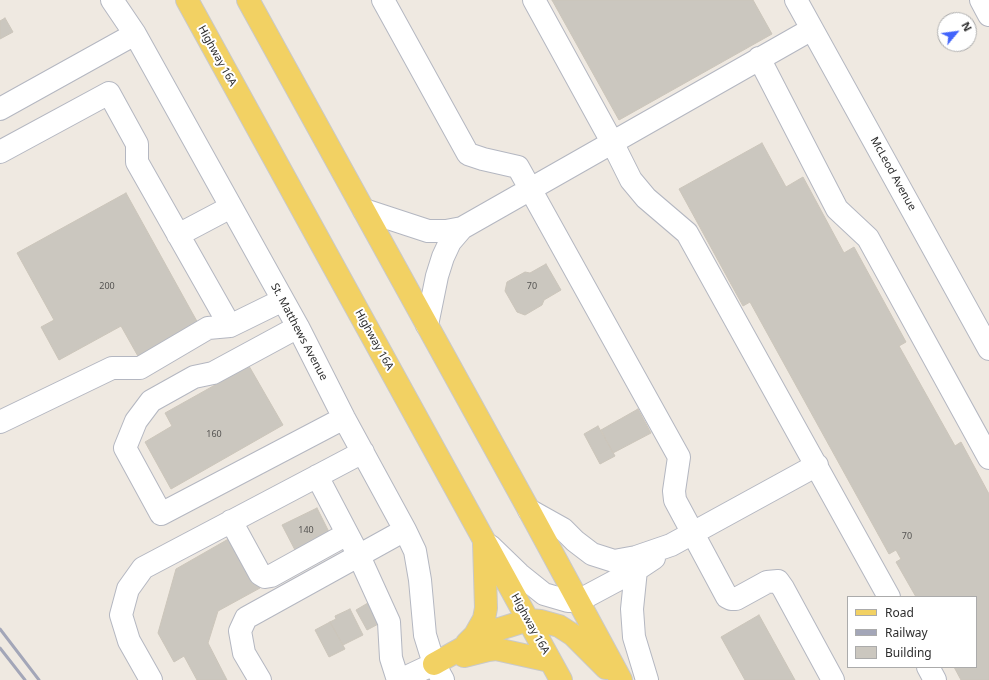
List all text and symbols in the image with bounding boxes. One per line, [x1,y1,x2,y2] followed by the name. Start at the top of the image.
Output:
[937,12,977,52] north arrow
[958,19,976,34] text: N
[195,23,239,89] street label: Highway 16A
[867,135,919,213] street label: McLeod Avenue
[99,281,115,291] house number: 200
[268,281,330,383] street label: St. Matthews Avenue
[527,281,537,291] house number: 70
[352,307,396,373] street label: Highway 16A
[206,429,222,439] house number: 160
[298,525,314,535] house number: 140
[902,531,912,541] house number: 70
[508,591,552,657] street label: Highway 16A
[847,596,977,668] legend
[885,604,914,621] text: Road
[885,624,928,641] text: Railway
[885,644,932,661] text: Building

